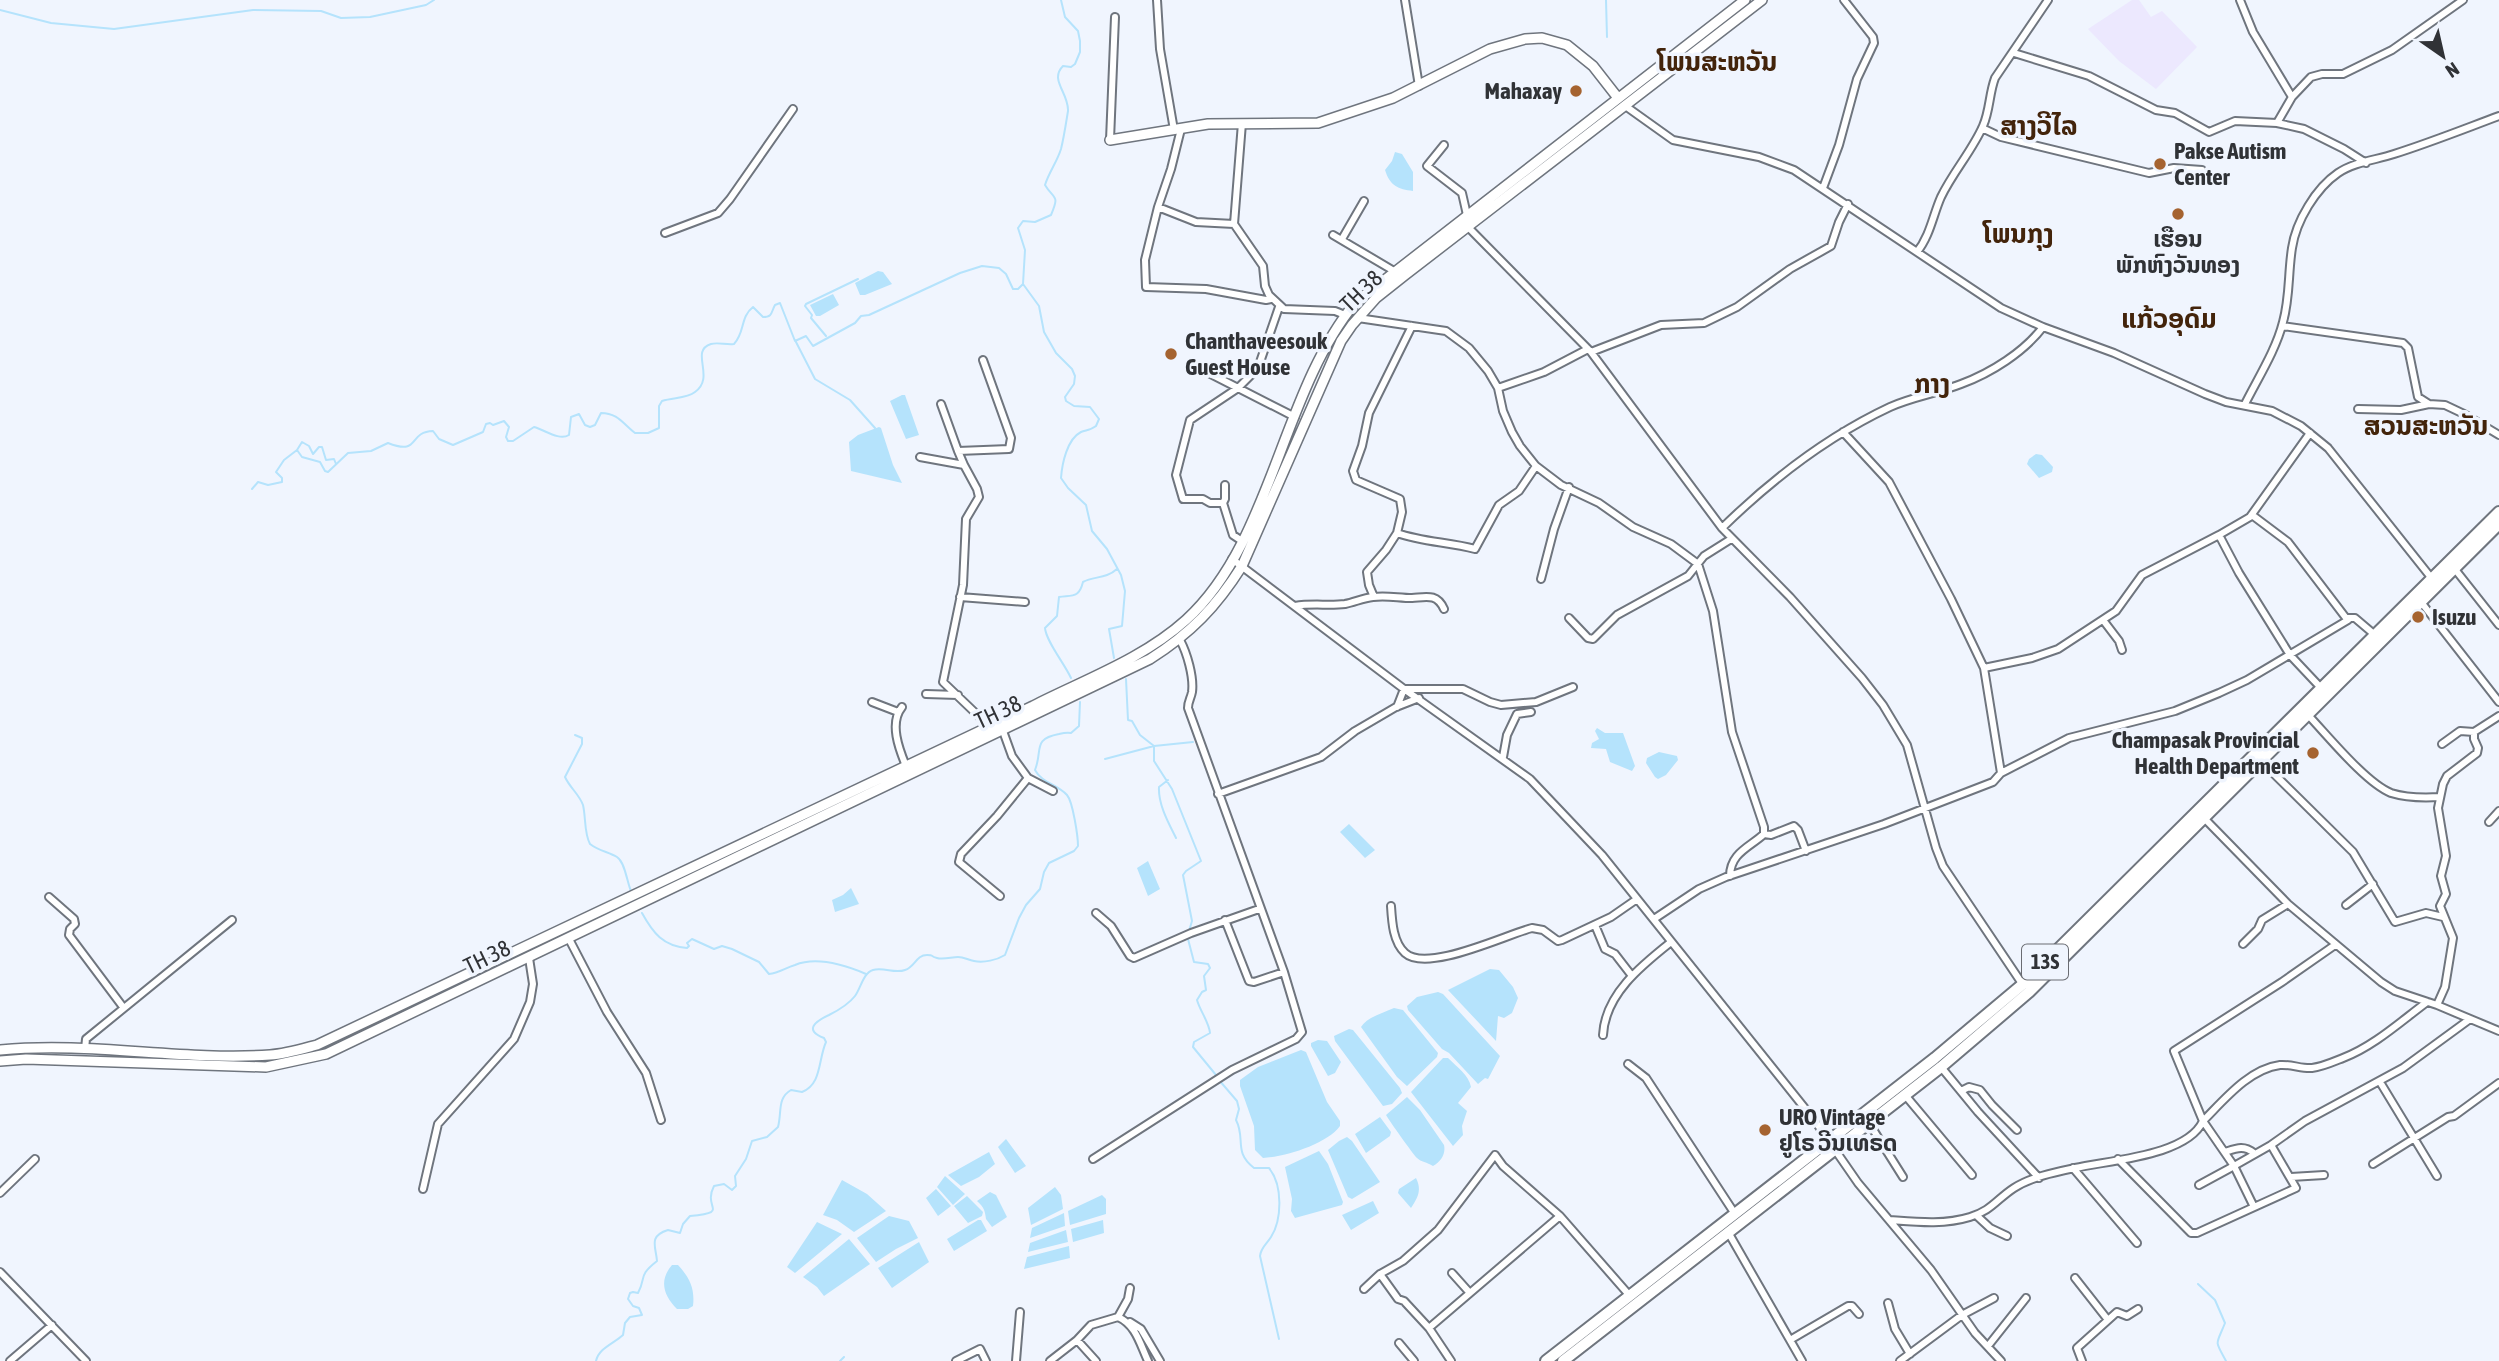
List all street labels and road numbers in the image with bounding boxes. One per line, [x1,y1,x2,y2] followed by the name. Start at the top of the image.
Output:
[1335,265,1387,317] street label: TH 38
[971,690,1025,734] street label: TH 38
[460,935,514,979] street label: TH 38
[2022,944,2068,979] road number: 13S

